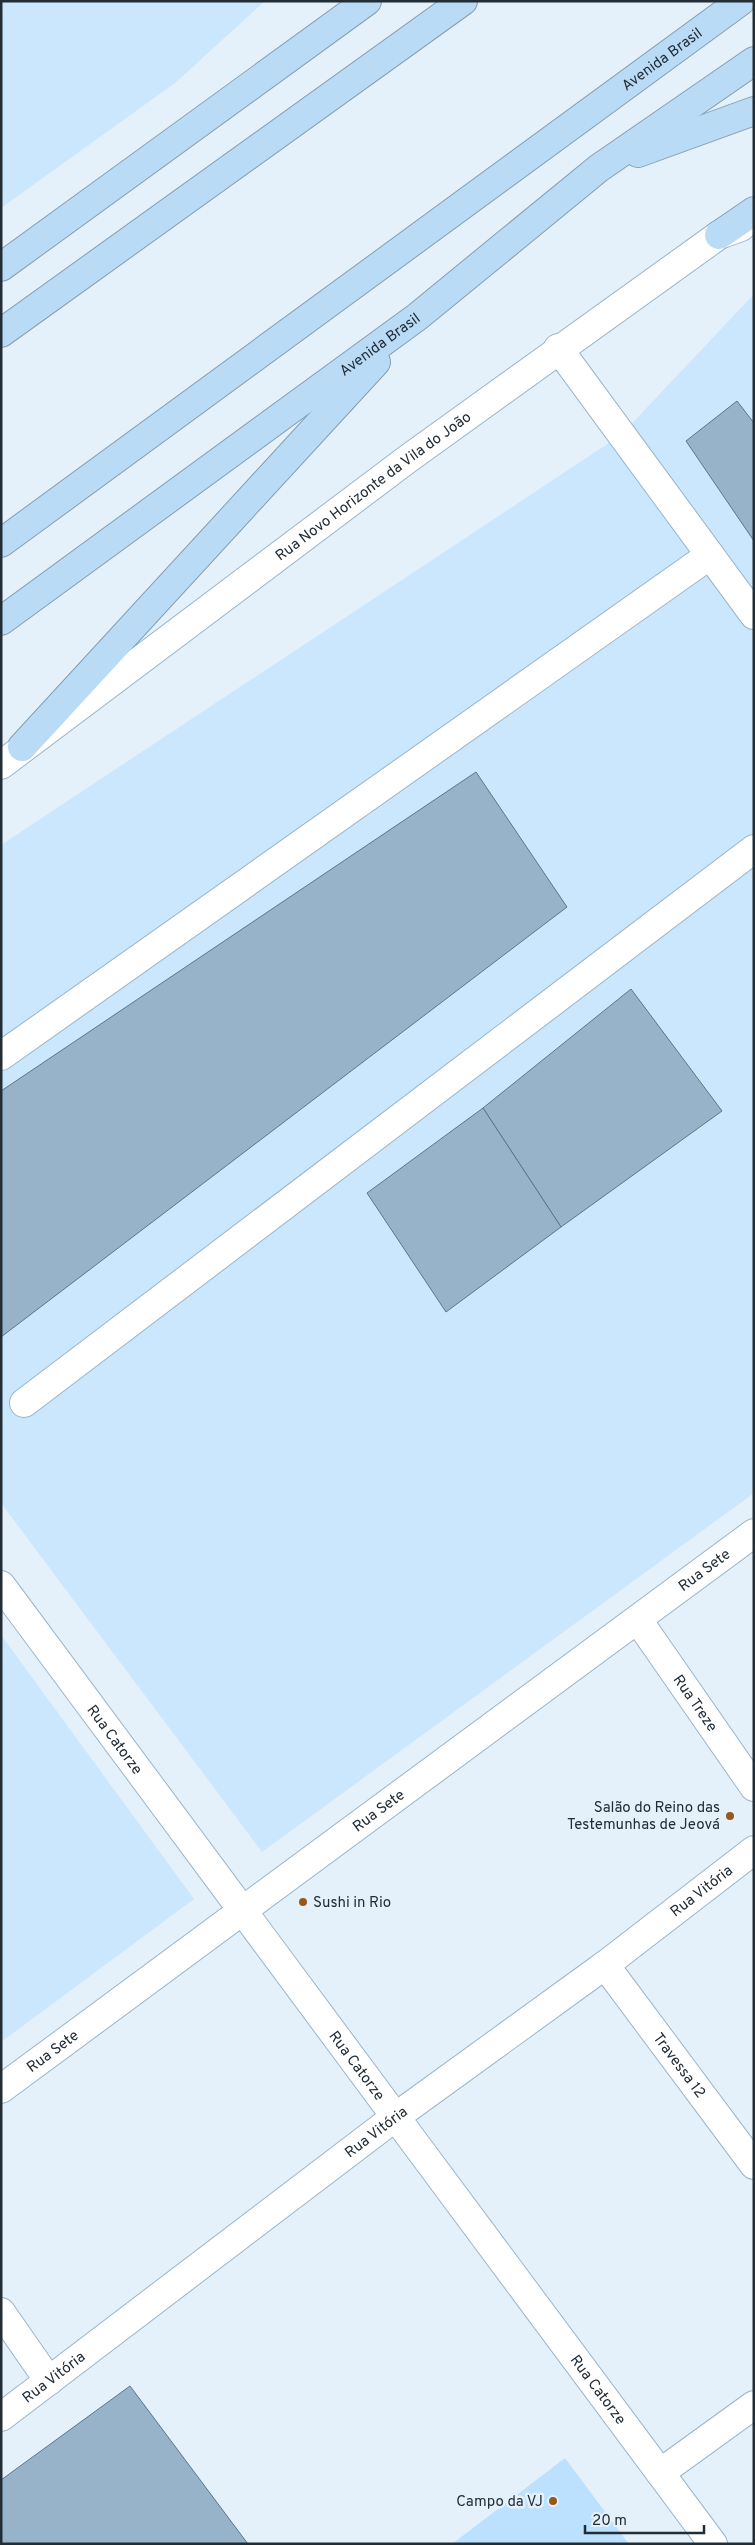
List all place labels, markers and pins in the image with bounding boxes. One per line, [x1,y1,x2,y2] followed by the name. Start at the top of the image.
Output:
[567,1799,720,1835] place label: Salão do Reino das Testemunhas de Jeová
[724,1810,736,1822] marker: Salão do Reino das Testemunhas de Jeová
[313,1894,391,1913] place label: Sushi in Rio
[297,1896,309,1908] marker: Sushi in Rio
[456,2493,543,2512] place label: Campo da VJ
[547,2495,559,2507] marker: Campo da VJ

